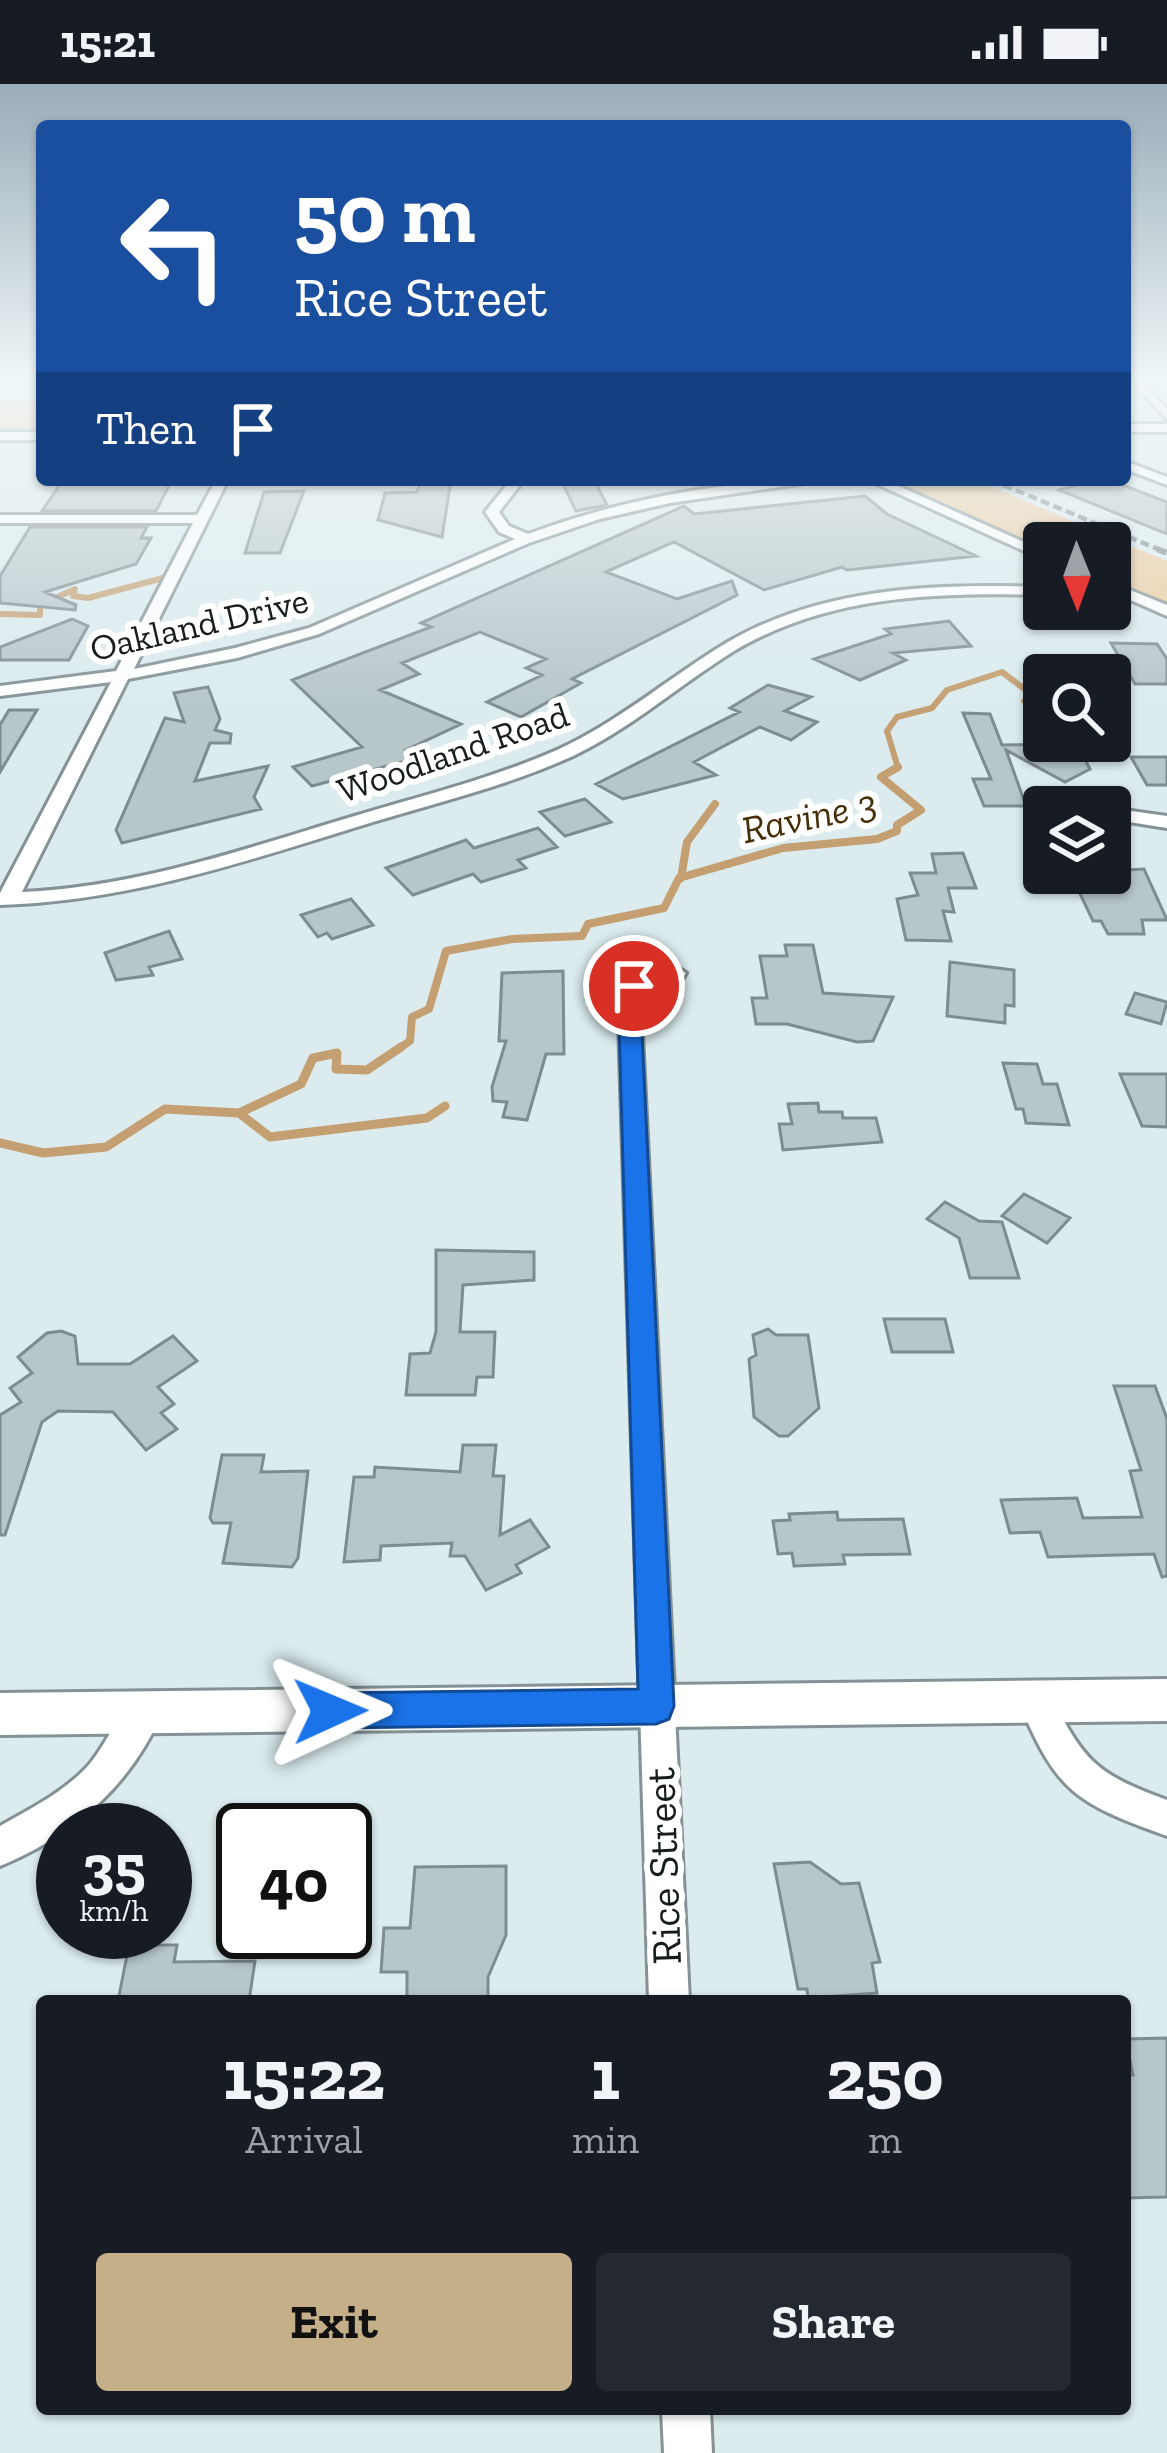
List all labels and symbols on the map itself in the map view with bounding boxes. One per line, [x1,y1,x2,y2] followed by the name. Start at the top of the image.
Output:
[1023,522,1131,630] north arrow
[86,578,312,670] street label: Oakland Drive
[332,692,574,812] street label: Woodland Road
[737,779,881,853] water label: Ravine 3
[583,935,685,1037] pin
[267,1648,393,1774] position arrow
[634,1766,692,1965] street label: Rice Street
[216,1803,372,1959] speed limit sign: 40

